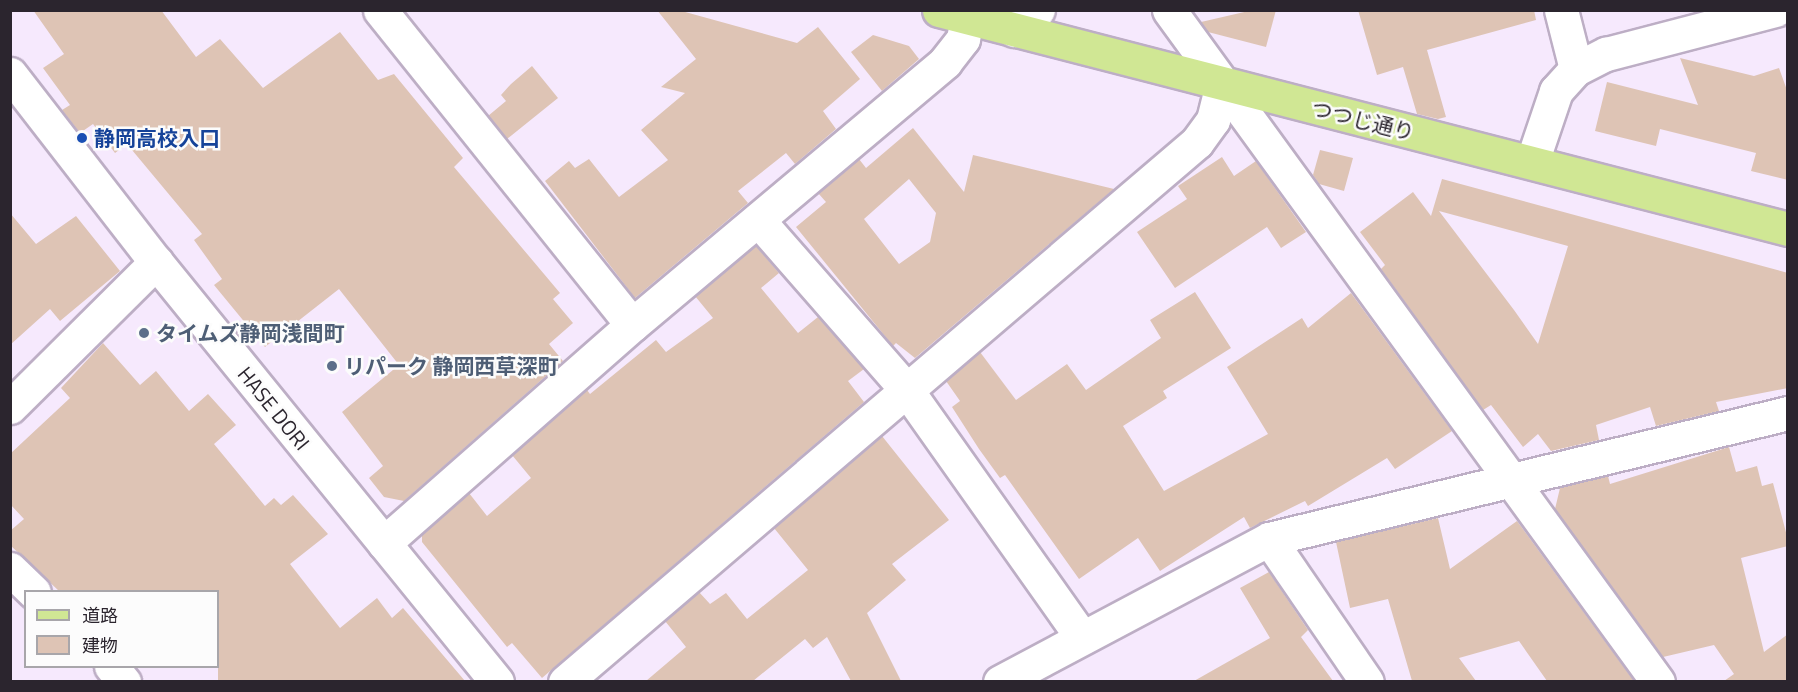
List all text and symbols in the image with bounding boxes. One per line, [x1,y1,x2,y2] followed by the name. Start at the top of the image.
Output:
[1309,95,1417,145] street label: つつじ通り
[94,125,220,151] place label: 静岡高校入口
[75,131,89,145] marker: 静岡高校入口
[156,320,345,346] place label: タイムズ静岡浅間町
[137,326,151,340] marker: タイムズ静岡浅間町
[344,353,559,379] place label: リパーク 静岡西草深町
[325,359,339,373] marker: リパーク 静岡西草深町
[233,361,315,455] street label: HASE DORI
[24,590,219,668] legend
[82,602,118,629] text: 道路
[82,632,118,659] text: 建物

